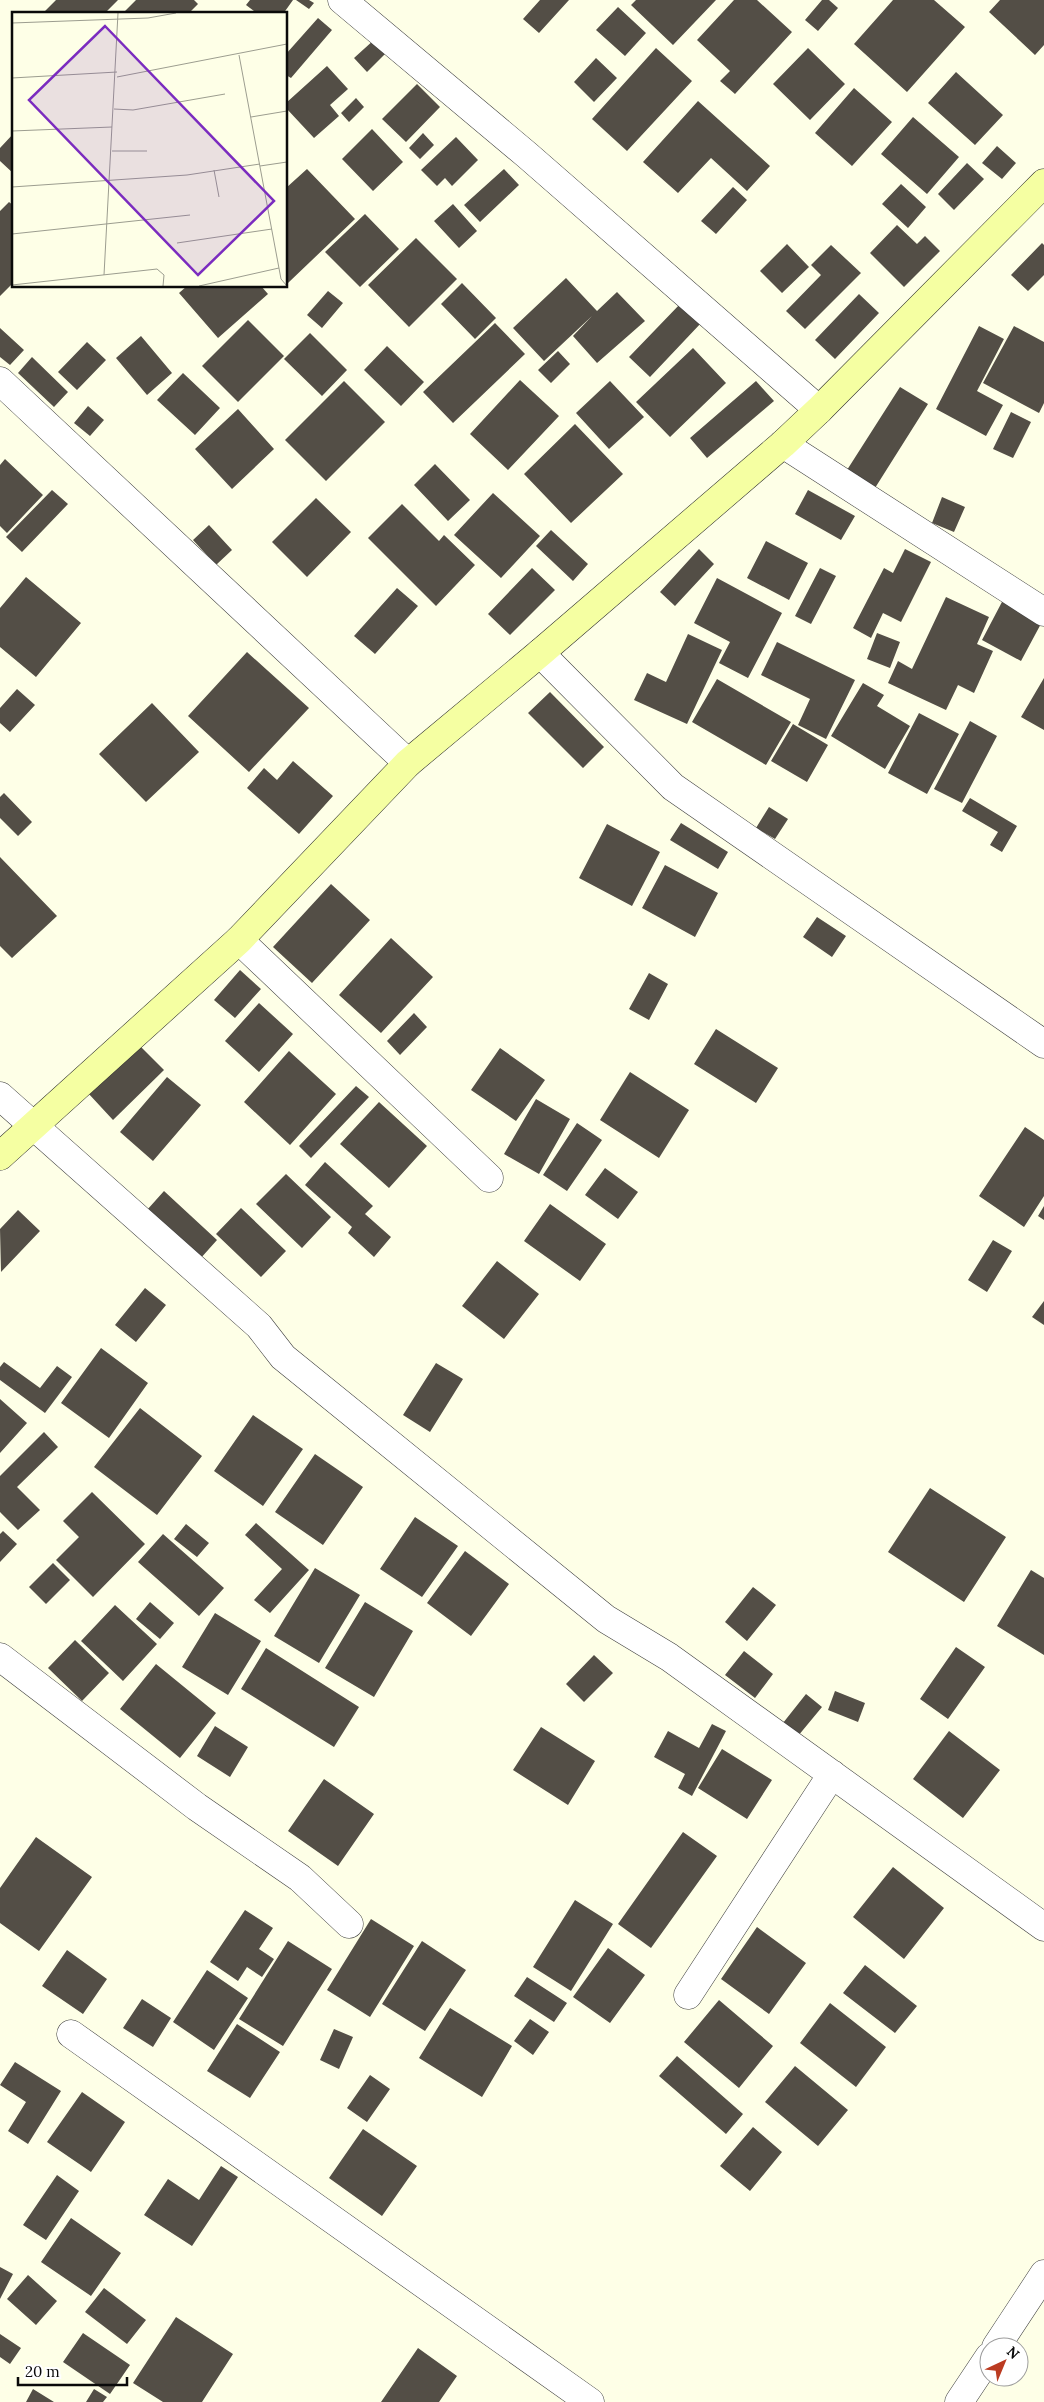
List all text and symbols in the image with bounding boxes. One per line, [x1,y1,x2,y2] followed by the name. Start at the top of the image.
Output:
[12,12,288,288] inset map
[979,2337,1029,2387] north arrow
[1003,2342,1023,2363] text: N
[18,2354,126,2386] scale bar
[25,2362,60,2381] text: 20 m

